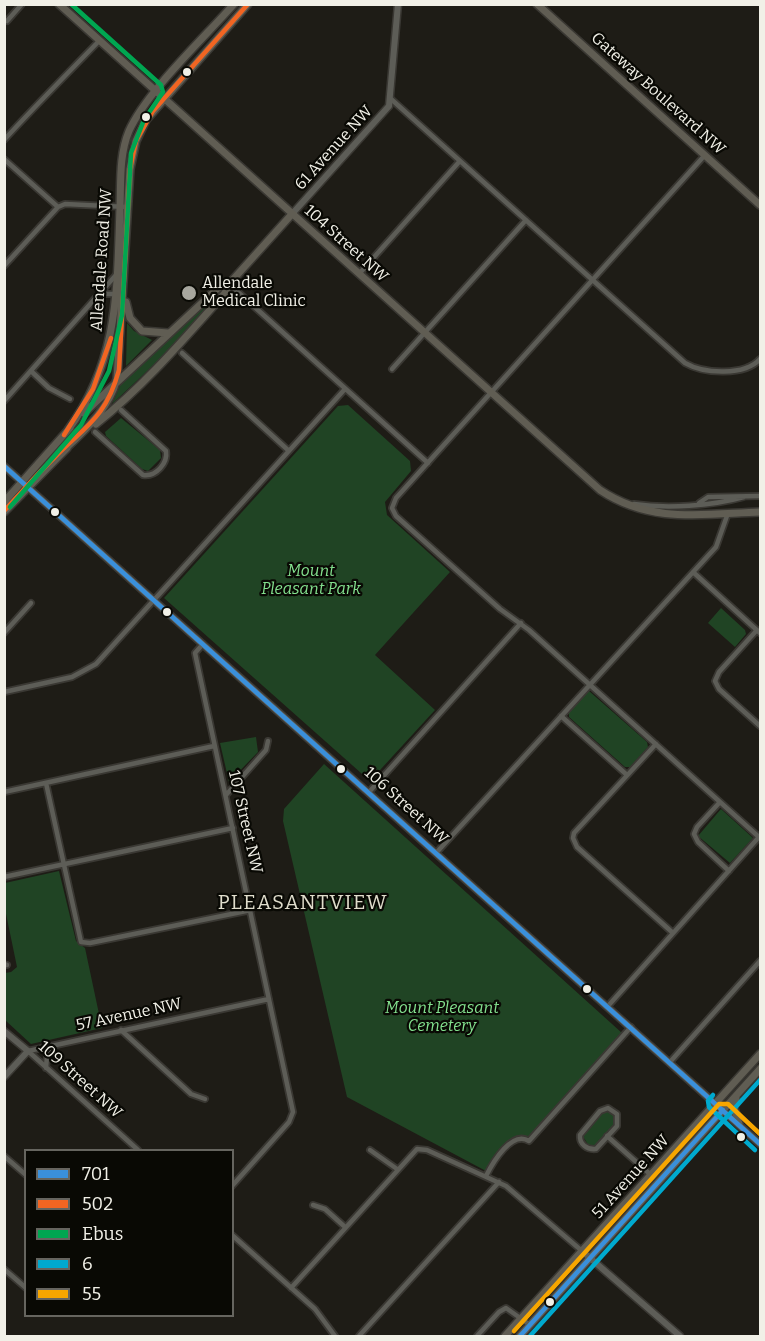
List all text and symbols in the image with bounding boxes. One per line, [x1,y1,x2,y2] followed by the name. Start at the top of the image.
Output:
[587,29,729,159] street label: Gateway Boulevard NW
[181,66,193,78] unlabelled marker
[291,102,377,194] street label: 61 Avenue NW
[140,111,152,123] unlabelled marker
[87,188,117,332] street label: Allendale Road NW
[300,201,392,287] street label: 104 Street NW
[202,274,306,312] place label: Allendale Medical Clinic
[180,284,198,302] marker: Allendale Medical Clinic
[49,506,61,518] unlabelled marker
[261,562,361,600] park label: Mount Pleasant Park
[161,606,173,618] unlabelled marker
[335,763,347,775] unlabelled marker
[360,763,452,849] street label: 106 Street NW
[224,769,266,875] street label: 107 Street NW
[218,891,388,915] district label: PLEASANTVIEW
[581,983,593,995] unlabelled marker
[74,994,184,1036] street label: 57 Avenue NW
[385,999,499,1037] park label: Mount Pleasant Cemetery
[34,1037,126,1123] street label: 109 Street NW
[588,1131,674,1223] street label: 51 Avenue NW
[735,1131,747,1143] unlabelled marker
[24,1149,234,1317] legend
[82,1163,110,1185] text: 701
[82,1193,113,1215] text: 502
[82,1223,123,1245] text: Ebus
[82,1253,93,1275] text: 6
[82,1283,101,1305] text: 55
[544,1296,556,1308] unlabelled marker

